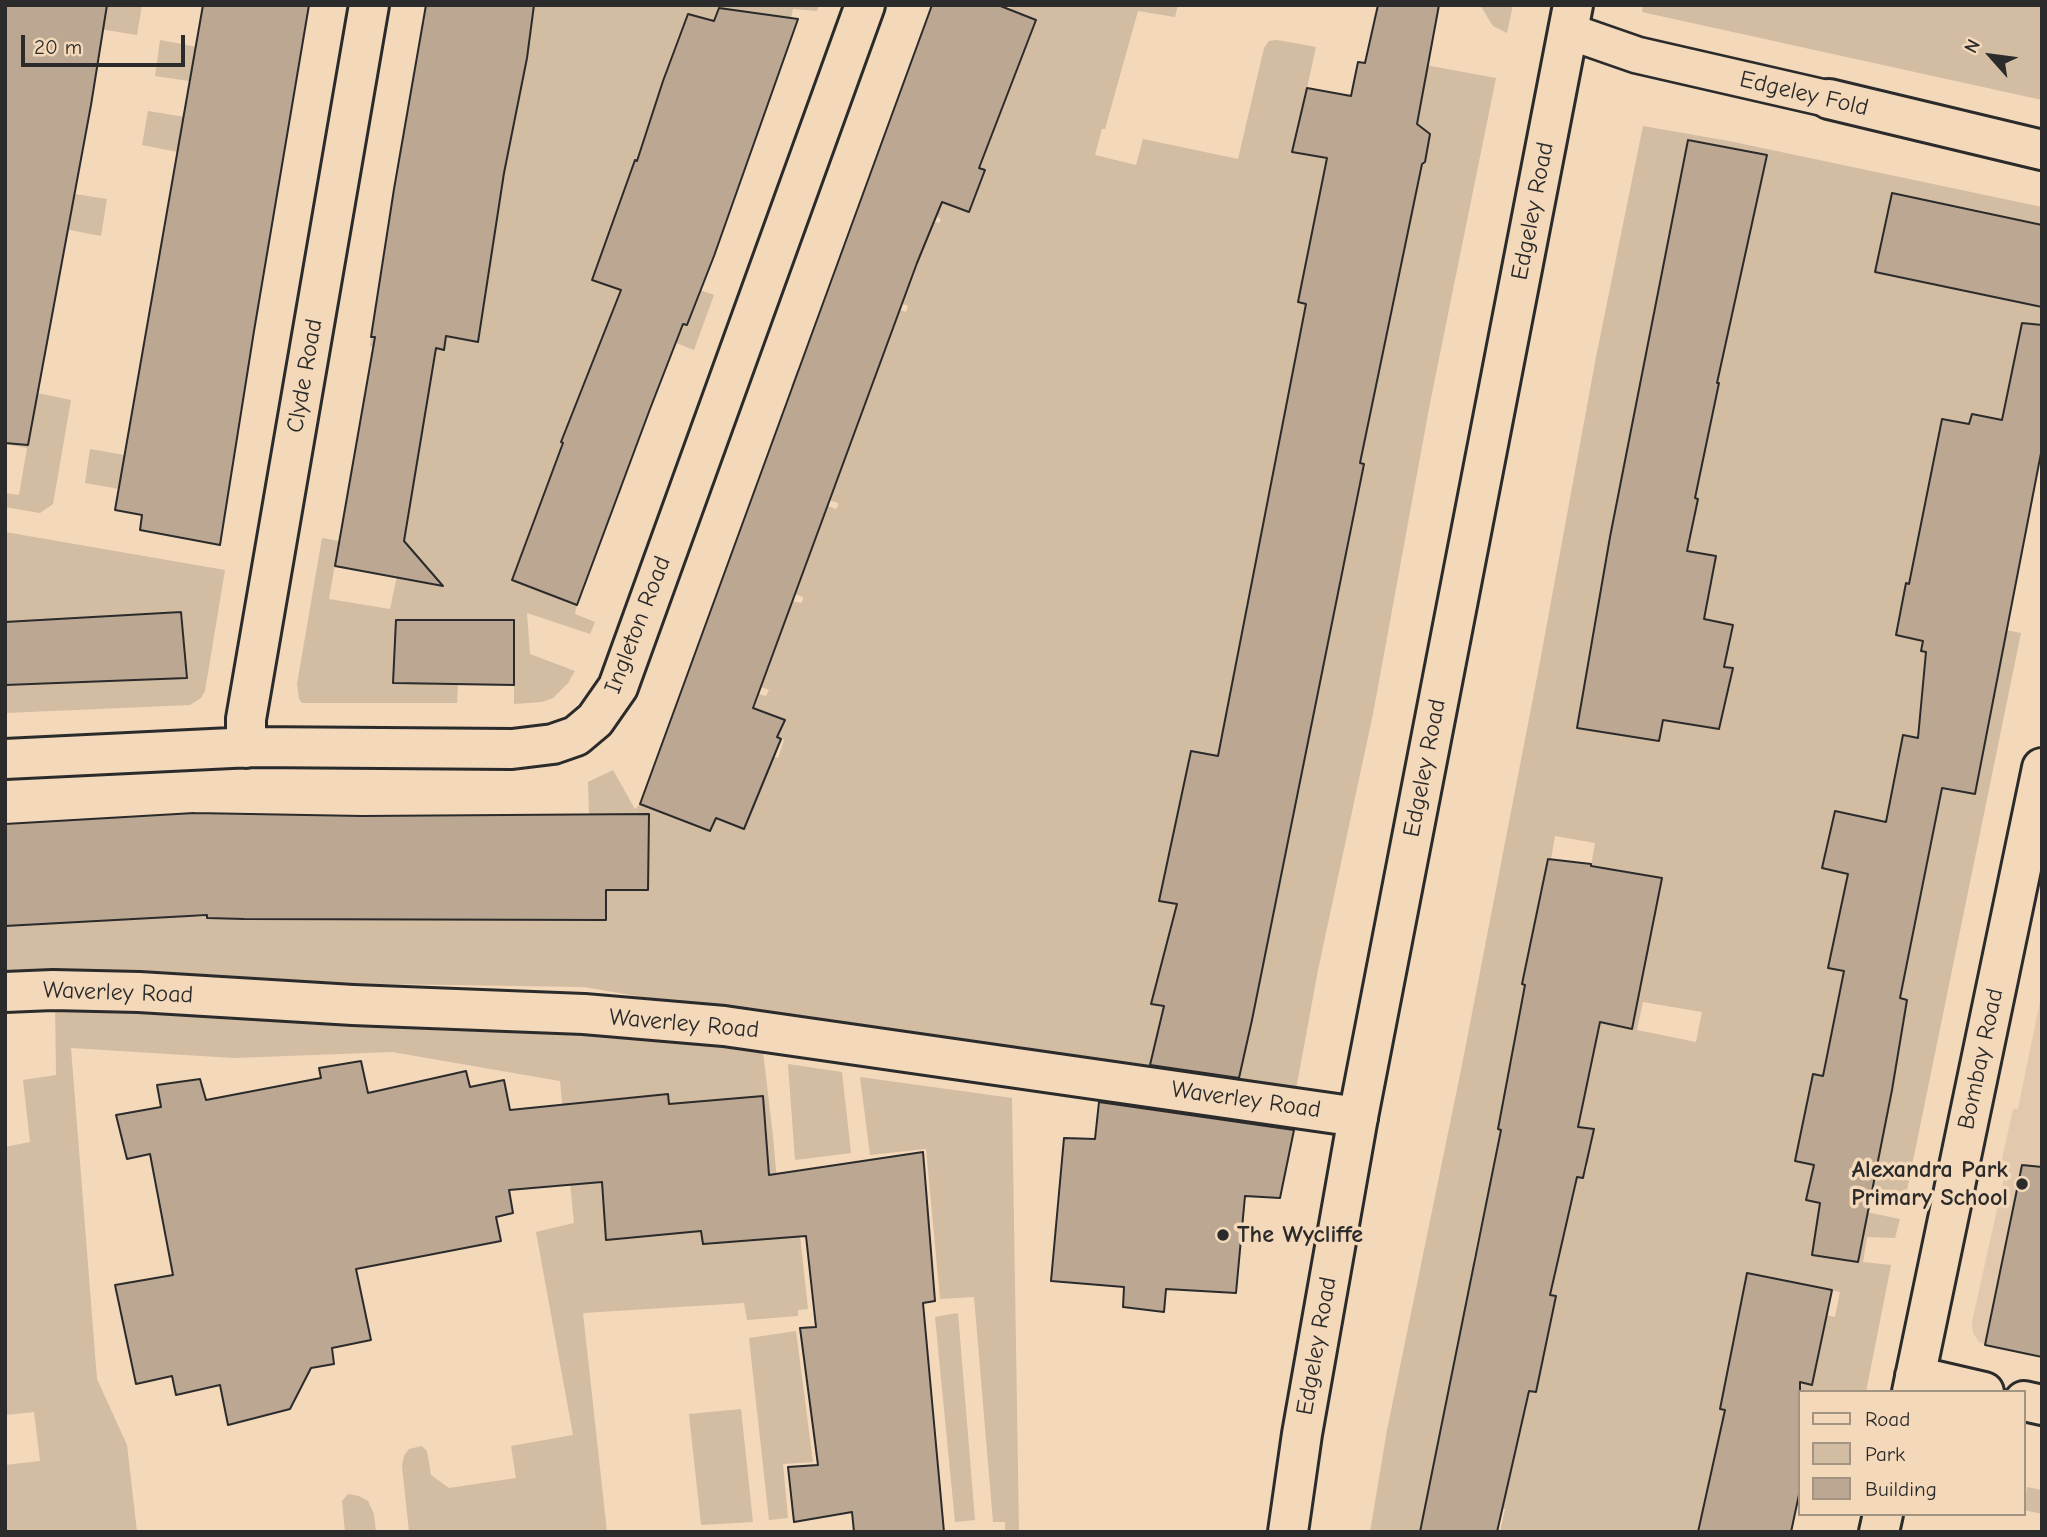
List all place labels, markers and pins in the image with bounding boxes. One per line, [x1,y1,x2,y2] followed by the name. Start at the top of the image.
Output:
[1851,1156,2008,1212] place label: Alexandra Park Primary School
[2014,1176,2030,1192] marker: Alexandra Park Primary School
[1237,1221,1363,1249] place label: The Wycliffe
[1215,1227,1231,1243] marker: The Wycliffe

